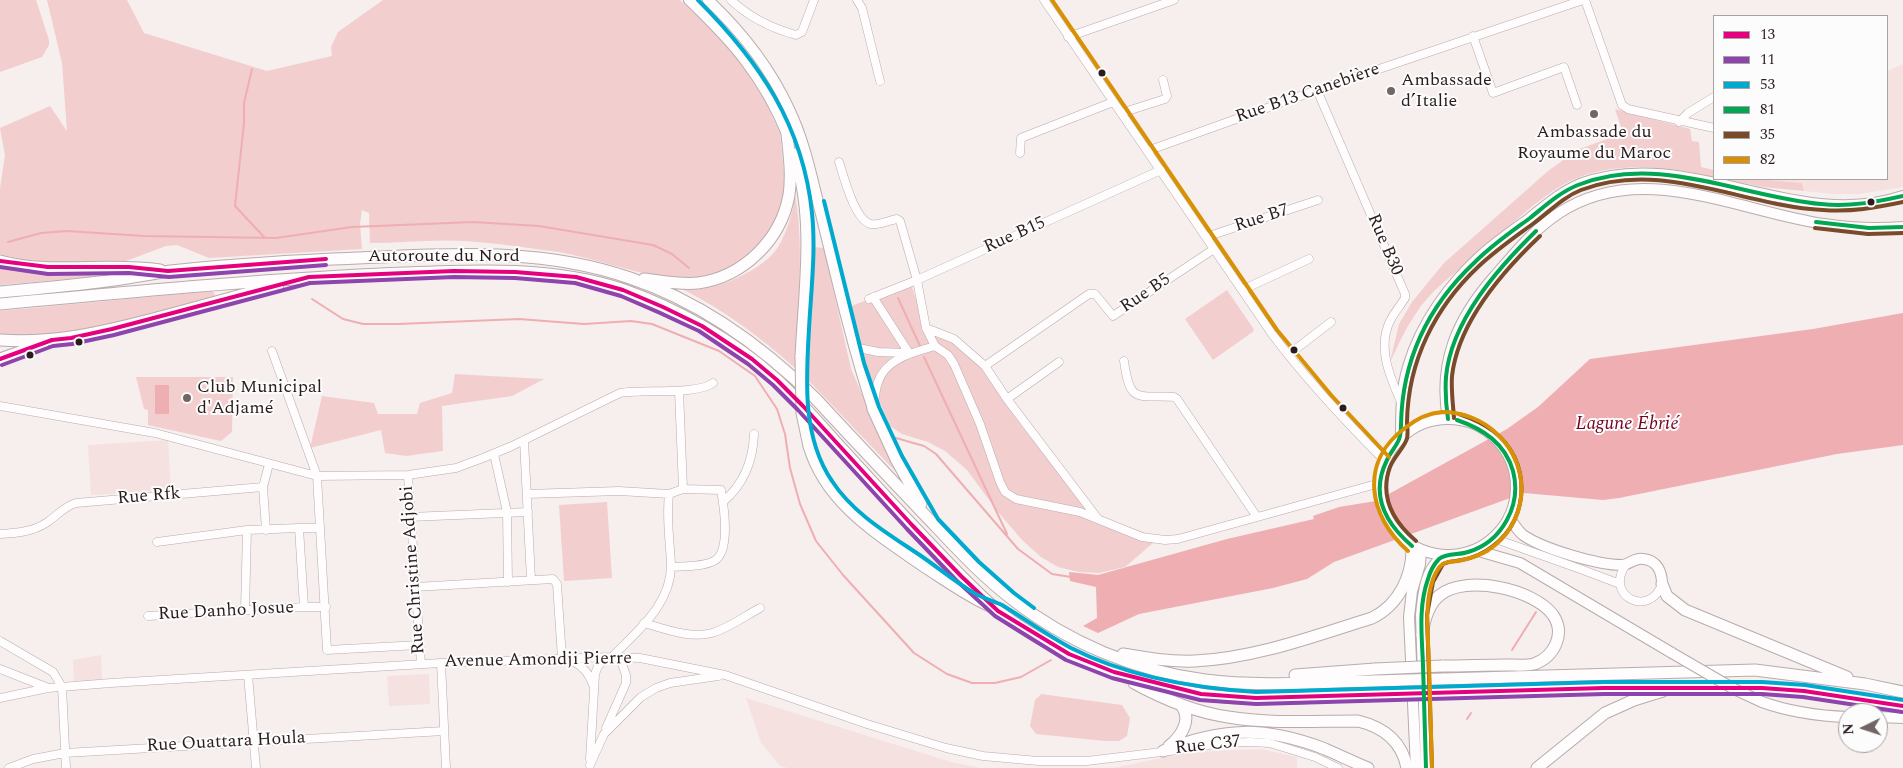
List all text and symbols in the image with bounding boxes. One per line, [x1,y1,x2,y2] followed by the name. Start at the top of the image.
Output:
[1713,15,1888,180] legend
[1760,23,1775,46] text: 13
[1760,48,1775,71] text: 11
[1233,59,1383,129] street label: Rue B13 Canebière
[1097,68,1107,78] unlabelled marker
[1401,70,1492,112] place label: Ambassade d’Italie
[1760,73,1775,96] text: 53
[1385,85,1397,97] marker: Ambassade d’Italie
[1760,98,1775,121] text: 81
[1588,108,1600,120] marker: Ambassade du Royaume du Maroc
[1517,122,1671,164] place label: Ambassade du Royaume du Maroc
[1760,123,1775,146] text: 35
[1760,148,1775,171] text: 82
[1866,197,1876,207] unlabelled marker
[1232,200,1292,238] street label: Rue B7
[1361,211,1407,279] street label: Rue B30
[981,213,1049,259] street label: Rue B15
[368,246,520,268] street label: Autoroute du Nord
[1117,269,1175,319] street label: Rue B5
[74,337,84,347] unlabelled marker
[1289,345,1299,355] unlabelled marker
[25,350,35,360] unlabelled marker
[197,377,322,419] place label: Club Municipal d'Adjamé
[181,392,193,404] marker: Club Municipal d'Adjamé
[1338,403,1348,413] unlabelled marker
[1575,414,1679,436] water label: Lagune Ébrié
[117,483,181,511] street label: Rue Rfk
[397,485,431,655] street label: Rue Christine Adjobi
[157,598,295,626] street label: Rue Danho Josue
[444,649,632,673] street label: Avenue Amondji Pierre
[1838,703,1888,753] north arrow
[1838,723,1859,735] text: N
[146,728,306,758] street label: Rue Ouattara Houla
[1174,732,1242,760] street label: Rue C37

